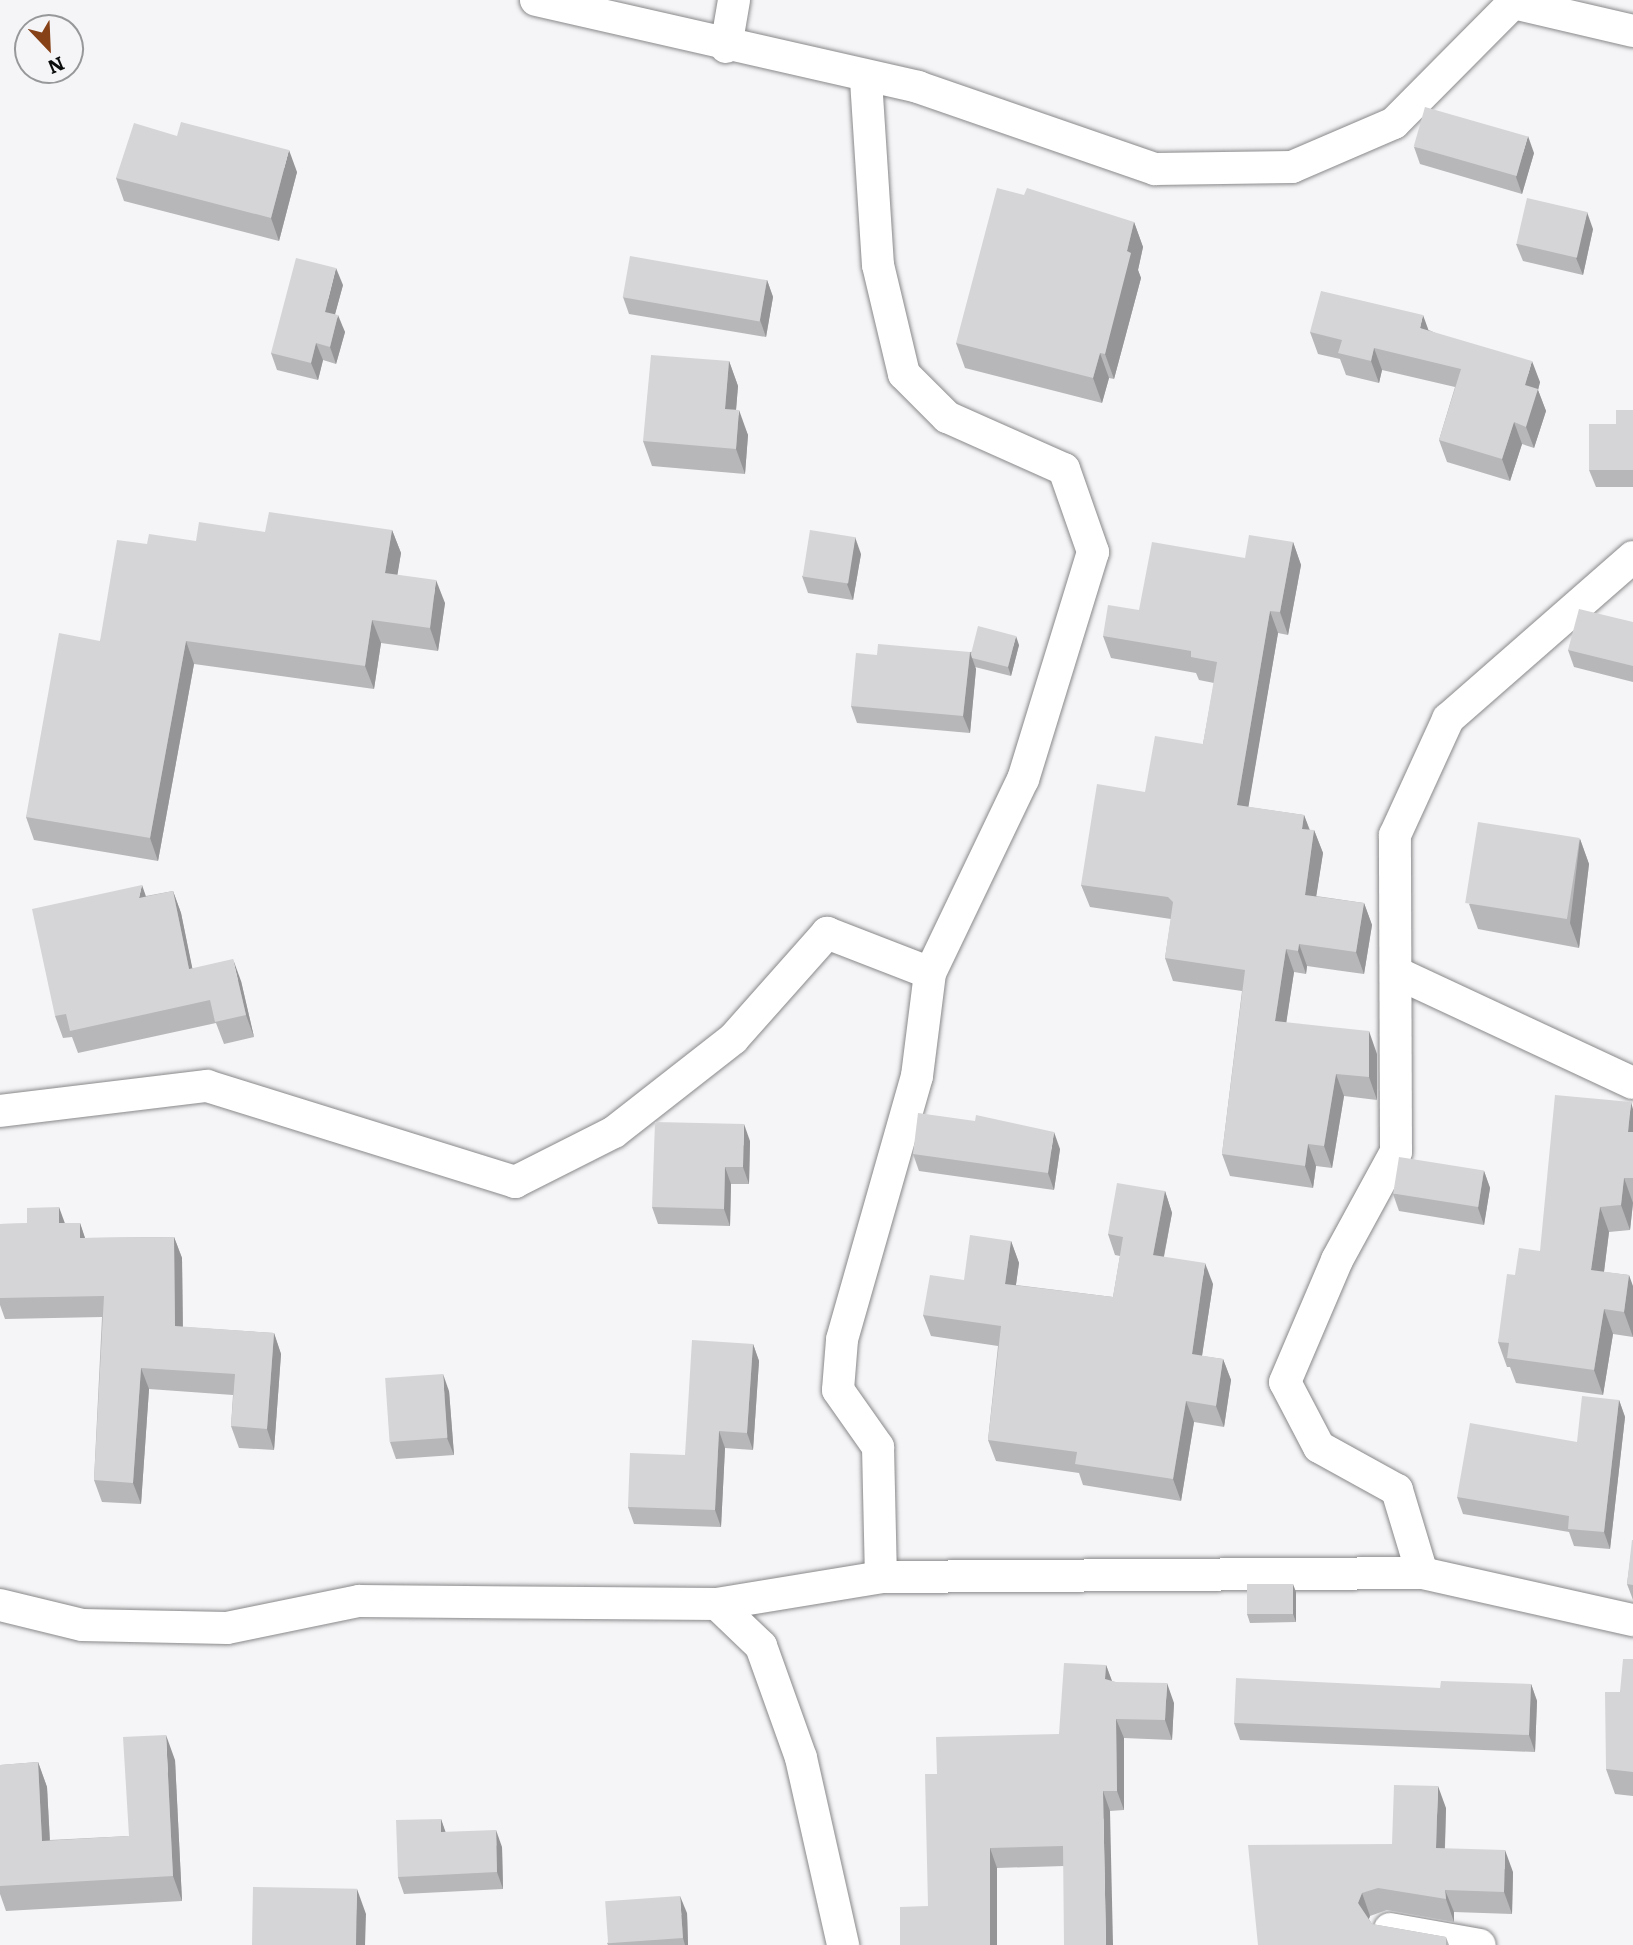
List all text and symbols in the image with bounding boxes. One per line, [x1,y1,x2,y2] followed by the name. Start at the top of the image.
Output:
[14,14,84,84] north arrow
[44,50,69,82] text: N

